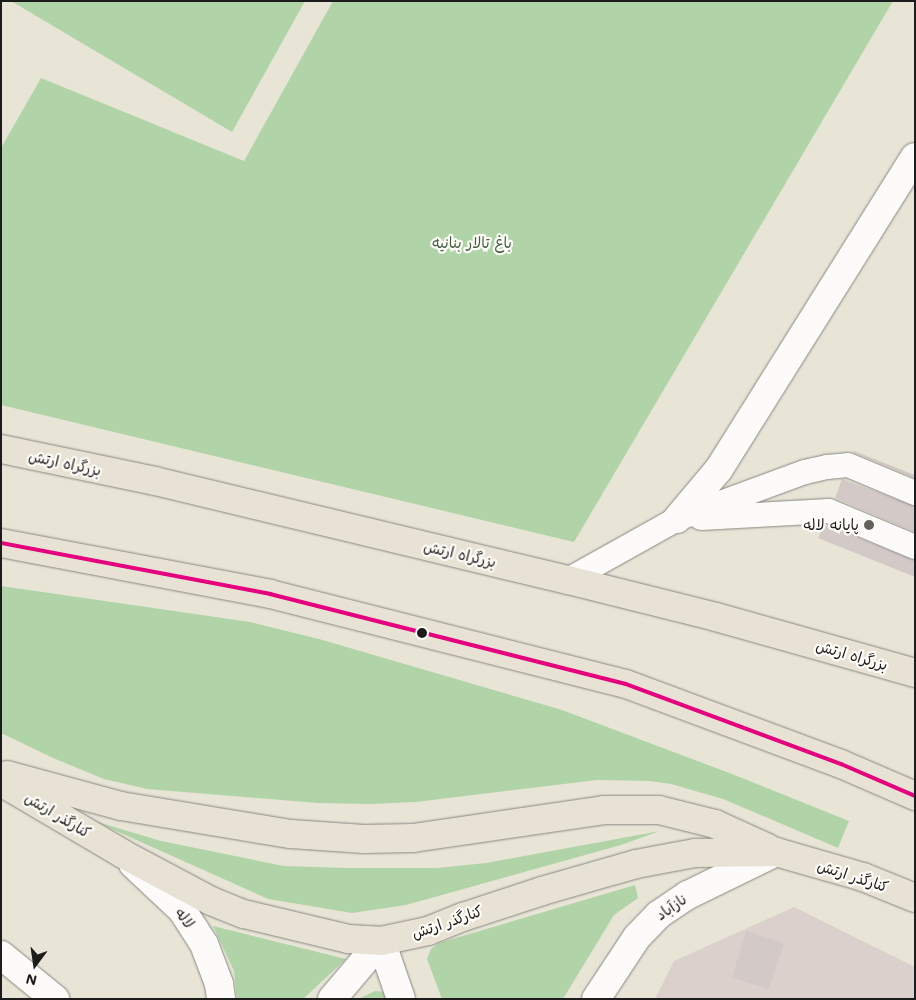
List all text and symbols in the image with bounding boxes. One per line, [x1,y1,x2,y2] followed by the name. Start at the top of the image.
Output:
[432,234,512,252] park label: باغ تالار بنانیه
[27,447,103,479] street label: بزرگراه ارتش
[804,516,859,534] place label: پایانه لاله
[863,519,875,531] marker: پایانه لاله
[422,537,498,571] street label: بزرگراه ارتش
[417,628,427,638] unlabelled marker
[814,636,890,674] street label: بزرگراه ارتش
[22,788,94,842] street label: کنارگذر ارتش
[815,856,891,896] street label: کنارگذر ارتش
[652,890,690,924] street label: نازآباد
[409,901,485,943] street label: کنارگذر ارتش
[172,904,198,932] street label: لاله
[10,940,60,990] north arrow
[24,970,39,991] text: N

